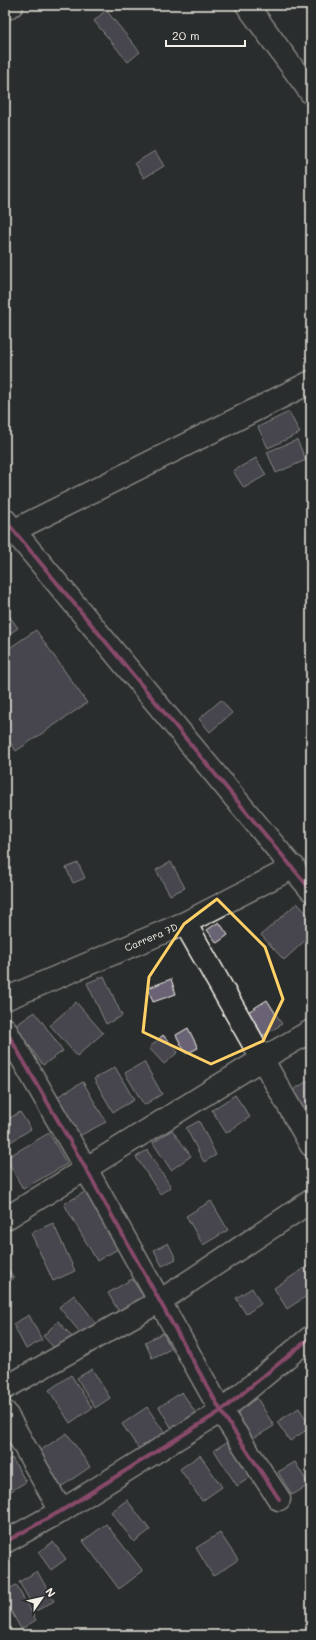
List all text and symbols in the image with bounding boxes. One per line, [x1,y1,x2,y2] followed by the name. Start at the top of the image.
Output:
[166,22,245,48] scale bar
[172,27,200,43] text: 20 m
[122,919,180,954] street label: Carrera 7D
[22,1578,62,1618] north arrow
[42,1584,59,1600] text: N

